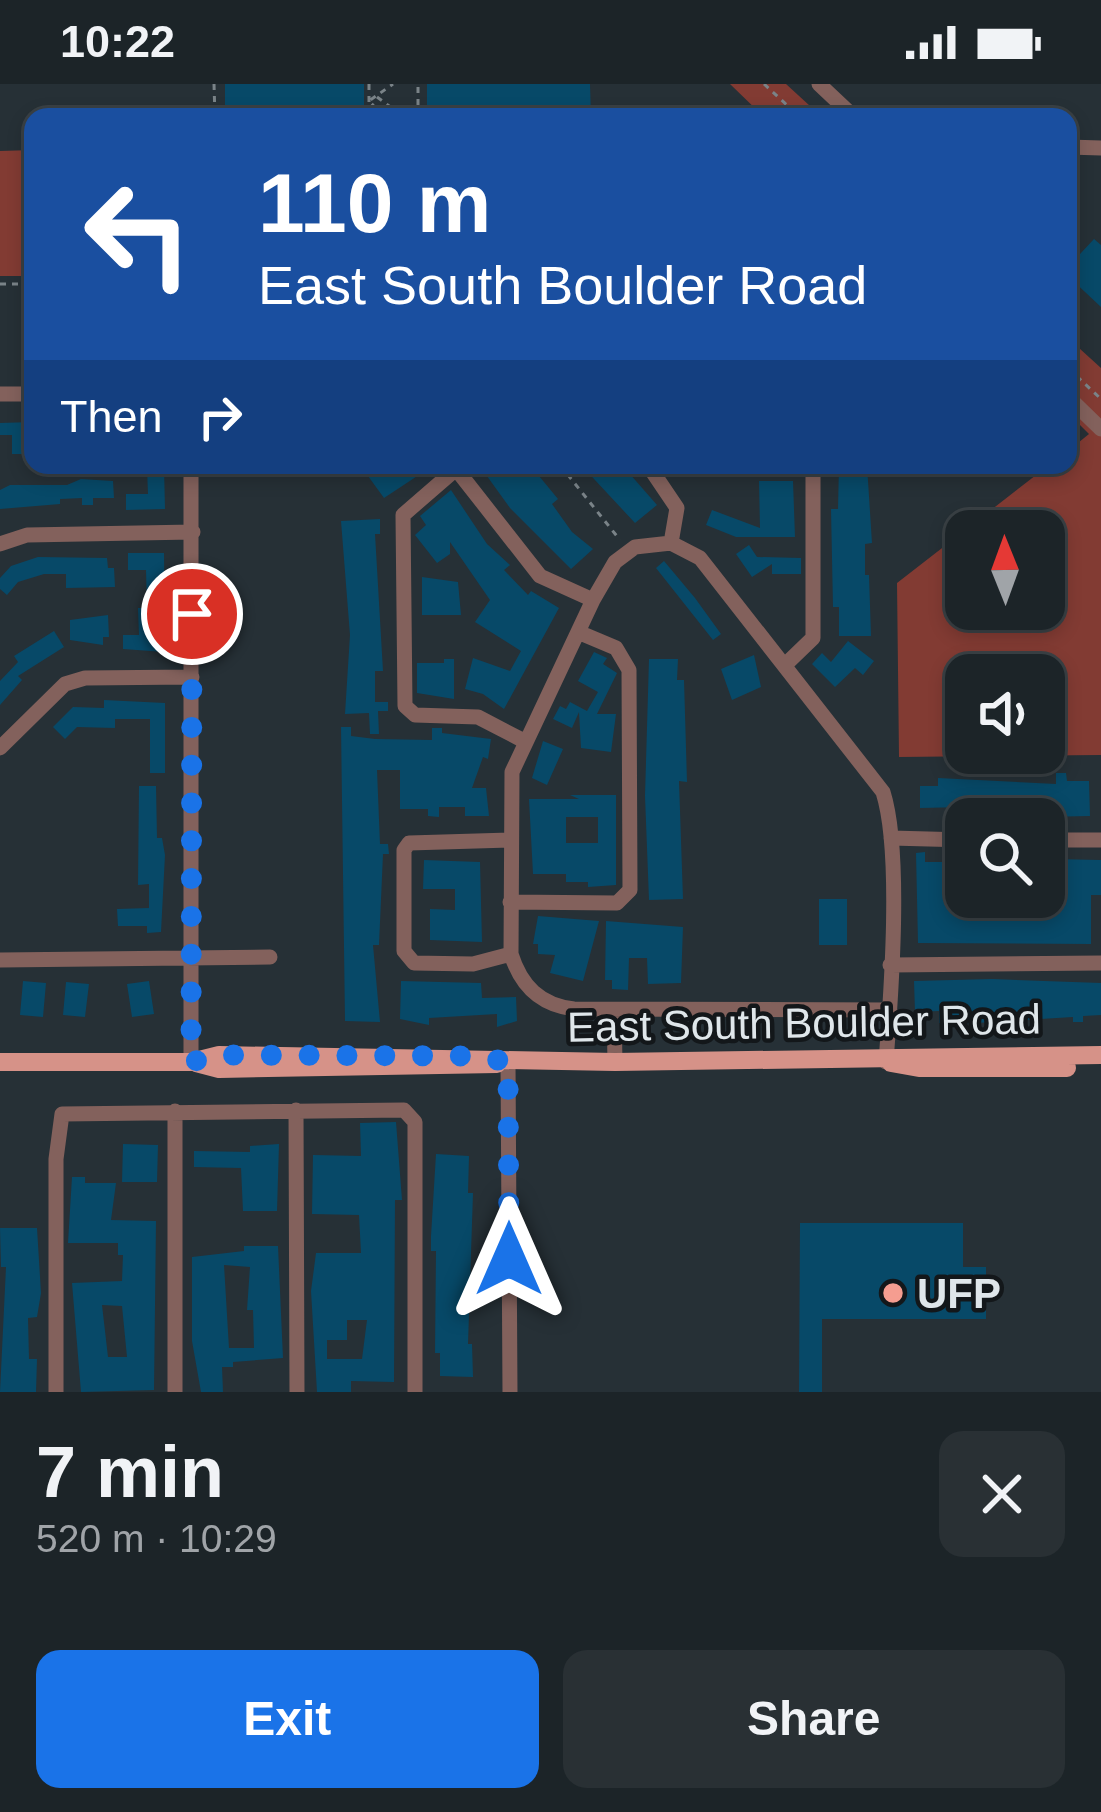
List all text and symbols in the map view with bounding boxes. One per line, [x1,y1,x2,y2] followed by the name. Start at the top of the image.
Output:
[60,16,175,67] text: 10:22
[60,156,216,312] icon: left
[258,156,492,250] text: 110 m
[258,255,867,315] text: East South Boulder Road
[187,384,253,450] icon: right
[60,391,163,442] text: Then
[945,510,1065,630] north arrow
[945,510,1065,918] map controls
[141,563,243,665] pin
[159,581,225,647] icon: arrive
[945,654,1065,774] button: sound
[945,798,1065,918] button: search
[567,995,1041,1051] street label: East South Boulder Road
[446,1196,572,1322] position arrow
[917,1270,1001,1317] place label: UFP
[880,1280,906,1306] marker: UFP
[939,1431,1065,1557] button: close
[36,1432,224,1512] text: 7 min
[36,1517,277,1560] text: 520 m · 10:29
[36,1650,539,1788] button: Exit
[563,1650,1065,1788] button: Share

